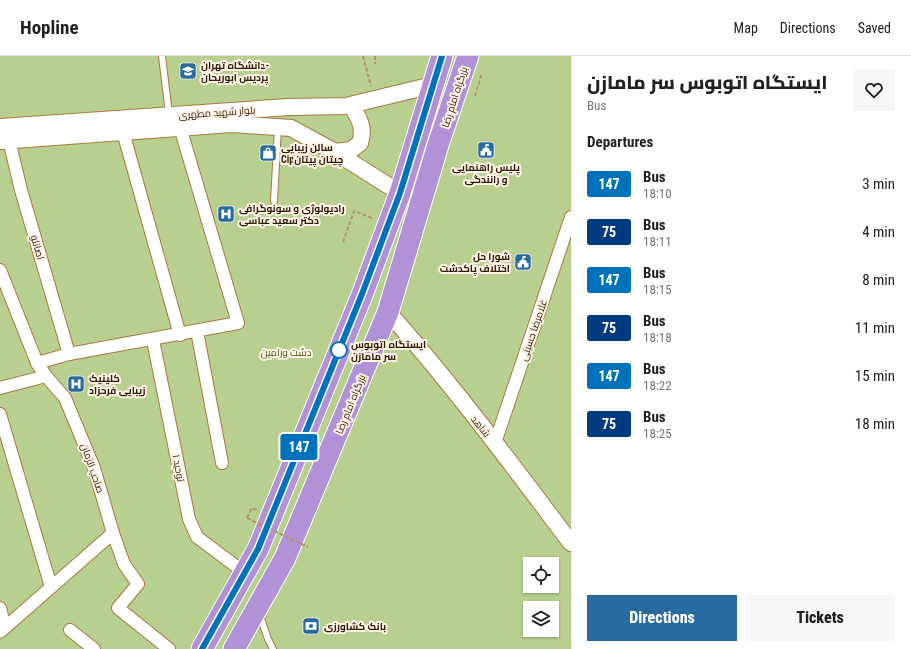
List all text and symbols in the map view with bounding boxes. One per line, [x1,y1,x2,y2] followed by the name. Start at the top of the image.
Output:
[20,16,79,39] text: Hopline
[734,20,758,36] text: Map
[780,20,836,36] text: Directions
[858,20,891,36] text: Saved
[201,60,269,85] place label: دانشگاه تهران- پردیس ابوریحان
[178,61,198,81] school or university icon: دانشگاه تهران- پردیس ابوریحان
[439,65,471,130] street label: بزرگراه امام رضا
[853,69,895,111] button: heart
[587,71,827,94] text: ایستگاه اتوبوس سر مامازن
[587,98,606,113] text: Bus
[178,104,256,122] street label: بلوار شهید مطهری
[587,133,653,151] text: Departures
[476,140,496,160] public building icon: پلیس راهنمایی و رانندگی
[281,142,344,167] place label: سالن زیبایی Cipچیتان پیتان
[258,143,278,163] shop icon: سالن زیبایی Cipچیتان پیتان
[452,162,520,186] place label: پلیس راهنمایی و رانندگی
[643,168,666,186] text: Bus
[862,175,895,193] text: 3 min
[598,176,620,192] text: 147
[643,186,672,201] text: 18:10
[239,203,345,227] place label: رادیولوژی و سونوگرافی دکتر سعید عباسی
[216,204,236,224] hospital icon: رادیولوژی و سونوگرافی دکتر سعید عباسی
[643,216,666,234] text: Bus
[862,223,895,241] text: 4 min
[602,224,616,240] text: 75
[29,233,46,261] street label: اصانلو
[643,234,672,249] text: 18:11
[440,251,510,276] place label: شورا حل اختلاف پاکدشت
[513,252,533,272] public building icon: شورا حل اختلاف پاکدشت
[643,264,666,282] text: Bus
[862,271,895,289] text: 8 min
[598,272,620,288] text: 147
[643,282,672,297] text: 18:15
[518,298,550,363] street label: غلامرضا حسینی
[643,312,666,330] text: Bus
[855,319,895,337] text: 11 min
[602,320,616,336] text: 75
[643,330,672,345] text: 18:18
[351,339,426,363] place label: ایستگاه اتوبوس سر مامازن
[330,341,348,359] marker: ایستگاه اتوبوس سر مامازن
[261,347,312,359] park label: دشت ورامین
[643,360,666,378] text: Bus
[855,367,895,385] text: 15 min
[598,368,620,384] text: 147
[89,373,145,397] place label: کلینیک زیبایی فرحزاد
[334,373,369,436] street label: بزرگراه امام رضا
[66,374,86,394] hospital icon: کلینیک زیبایی فرحزاد
[643,378,672,393] text: 18:22
[643,408,666,426] text: Bus
[469,413,493,439] street label: شاهد
[855,415,895,433] text: 18 min
[602,416,616,432] text: 75
[643,426,672,441] text: 18:25
[276,434,322,460] line badge: 147
[288,439,310,455] text: 147
[78,442,106,495] street label: صاحب الزمان
[170,453,187,483] street label: توحید ۱
[523,557,559,637] map controls
[523,557,559,593] button: locate
[587,595,737,641] button: Directions
[745,595,895,641] button: Tickets
[523,601,559,637] button: layers
[301,616,321,636] bank icon: بانک کشاورزی
[324,621,386,633] place label: بانک کشاورزی

